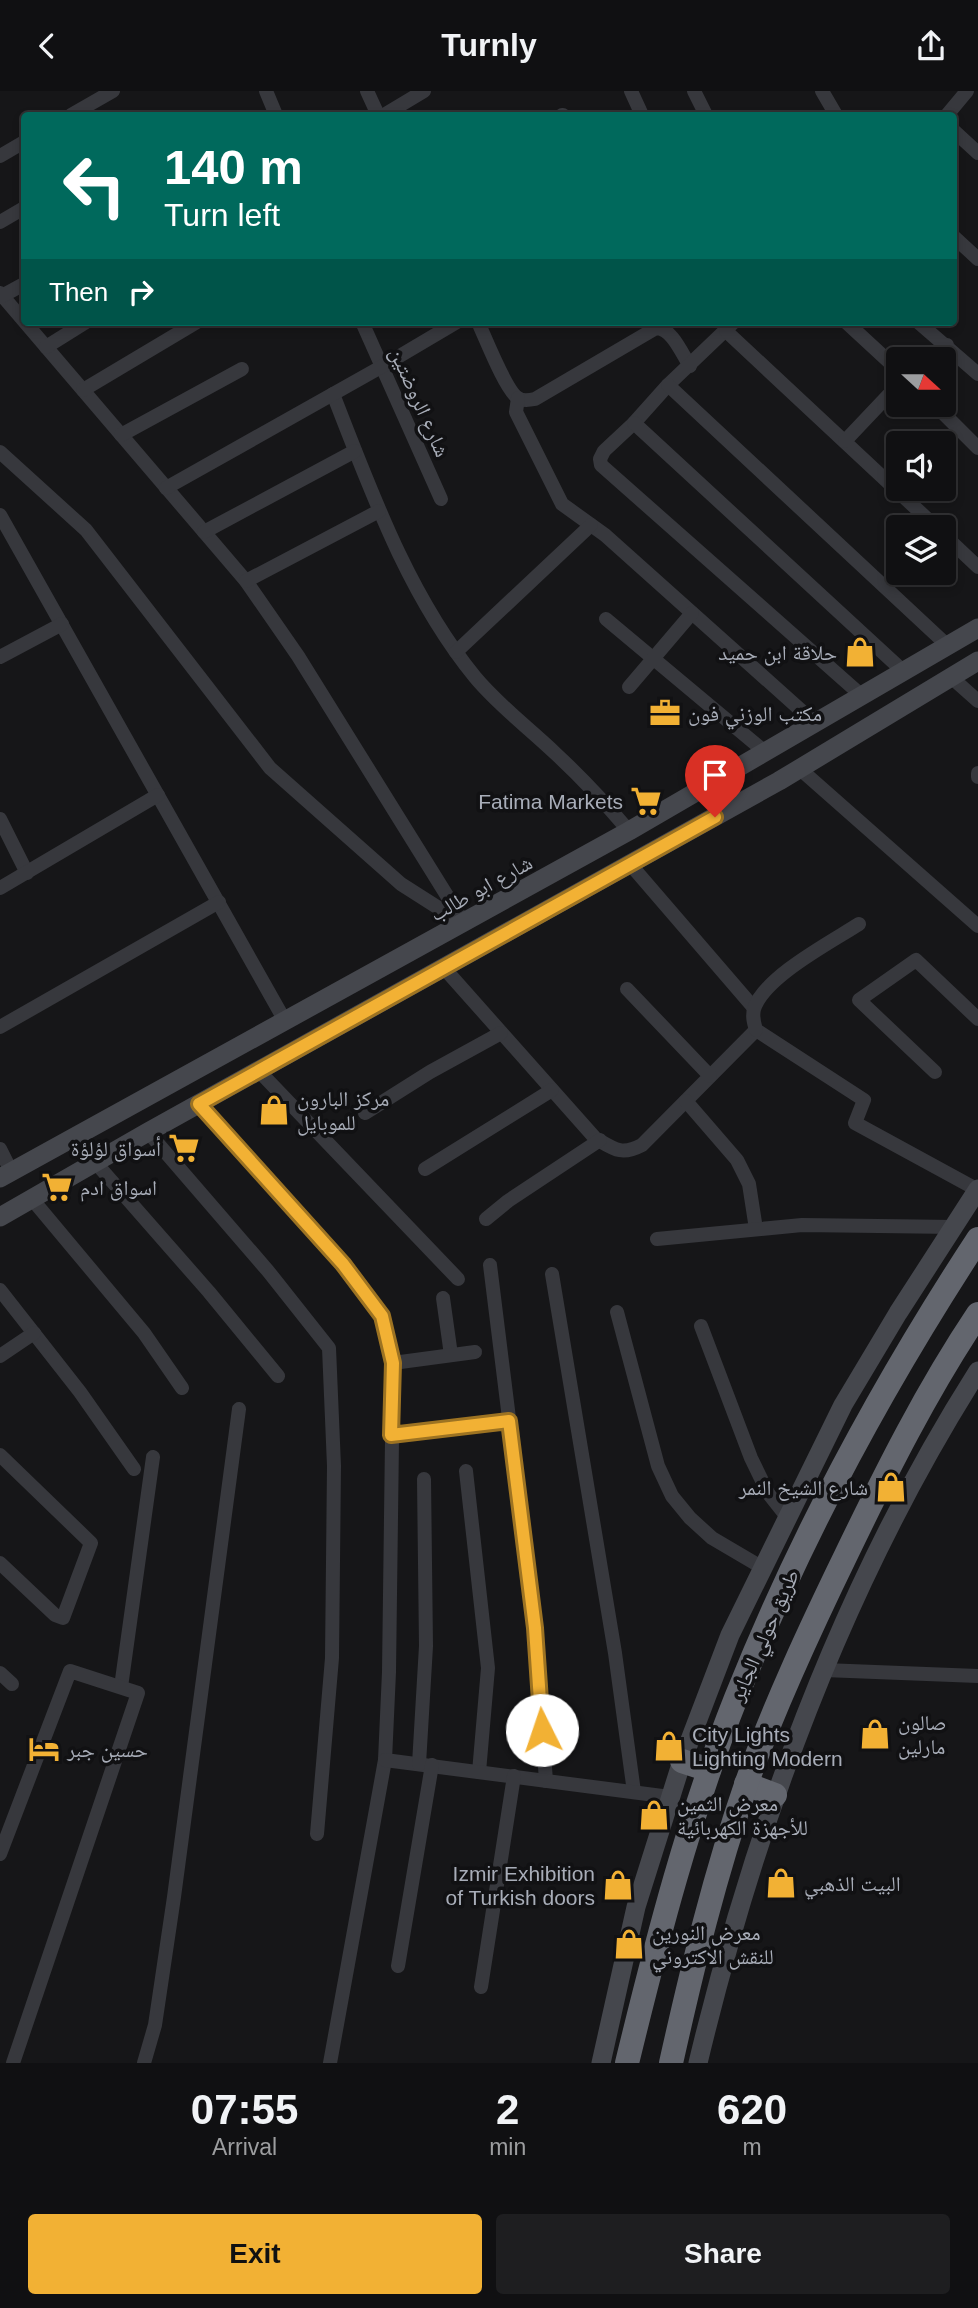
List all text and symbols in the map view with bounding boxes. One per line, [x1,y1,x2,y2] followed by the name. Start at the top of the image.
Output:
[28,27,66,65] icon: back
[441,27,537,63] text: Turnly
[912,27,950,65] icon: share
[49,140,140,231] icon: left
[164,140,303,194] text: 140 m
[164,197,280,233] text: Turn left
[122,273,160,311] icon: right
[49,277,108,307] text: Then
[384,344,454,461] street label: شارع الروضتين
[886,347,956,417] north arrow
[886,347,956,585] map controls
[886,431,956,501] button: sound
[886,515,956,585] button: layers
[843,635,877,669] shop icon: حلاقة ابن حميد
[718,641,837,666] place label: حلاقة ابن حميد
[648,696,682,730] office icon: مكتب الوزني فون
[688,702,822,730] place label: مكتب الوزني فون
[685,745,745,817] pin
[696,756,734,794] icon: arrive
[629,784,663,818] supermarket icon: Fatima Markets
[478,790,623,813] place label: Fatima Markets
[426,851,537,927] street label: شارع ابو طالب
[297,1087,389,1136] place label: مركز البارون للموبايل
[257,1093,291,1127] shop icon: مركز البارون للموبايل
[167,1131,201,1165] supermarket icon: أسواق لؤلؤة
[71,1136,161,1162] place label: أسواق لؤلؤة
[40,1170,74,1204] supermarket icon: اسواق ادم
[80,1176,157,1202] place label: اسواق ادم
[874,1470,908,1504] shop icon: شارع الشيخ النمر
[738,1476,868,1501] place label: شارع الشيخ النمر
[724,1566,808,1707] street label: طريق حولي الجاير
[505,1693,579,1767] position arrow
[898,1711,946,1760] place label: صالون مارلين
[858,1717,892,1751] shop icon: صالون مارلين
[692,1723,843,1770] place label: City Lights Lighting Modern
[652,1729,686,1763] shop icon: City Lights Lighting Modern
[27,1732,61,1766] hotel icon: حسين جبر
[66,1738,148,1763] place label: حسين جبر
[677,1792,808,1840] place label: معرض الثمين للأجهزة الكهربائية
[637,1798,671,1832] shop icon: معرض الثمين للأجهزة الكهربائية
[446,1862,595,1909] place label: Izmir Exhibition of Turkish doors
[764,1866,798,1900] shop icon: البيت الذهبي
[601,1868,635,1902] shop icon: Izmir Exhibition of Turkish doors
[804,1872,901,1900] place label: البيت الذهبي
[652,1921,774,1973] place label: معرض النورين للنقش الاكتروني
[612,1927,646,1961] shop icon: معرض النورين للنقش الاكتروني
[191,2086,298,2133] text: 07:55
[496,2086,519,2133] text: 2
[717,2086,787,2133] text: 620
[212,2134,277,2160] text: Arrival
[489,2134,526,2160] text: min
[743,2134,762,2160] text: m
[28,2214,482,2294] button: Exit
[496,2214,950,2294] button: Share

